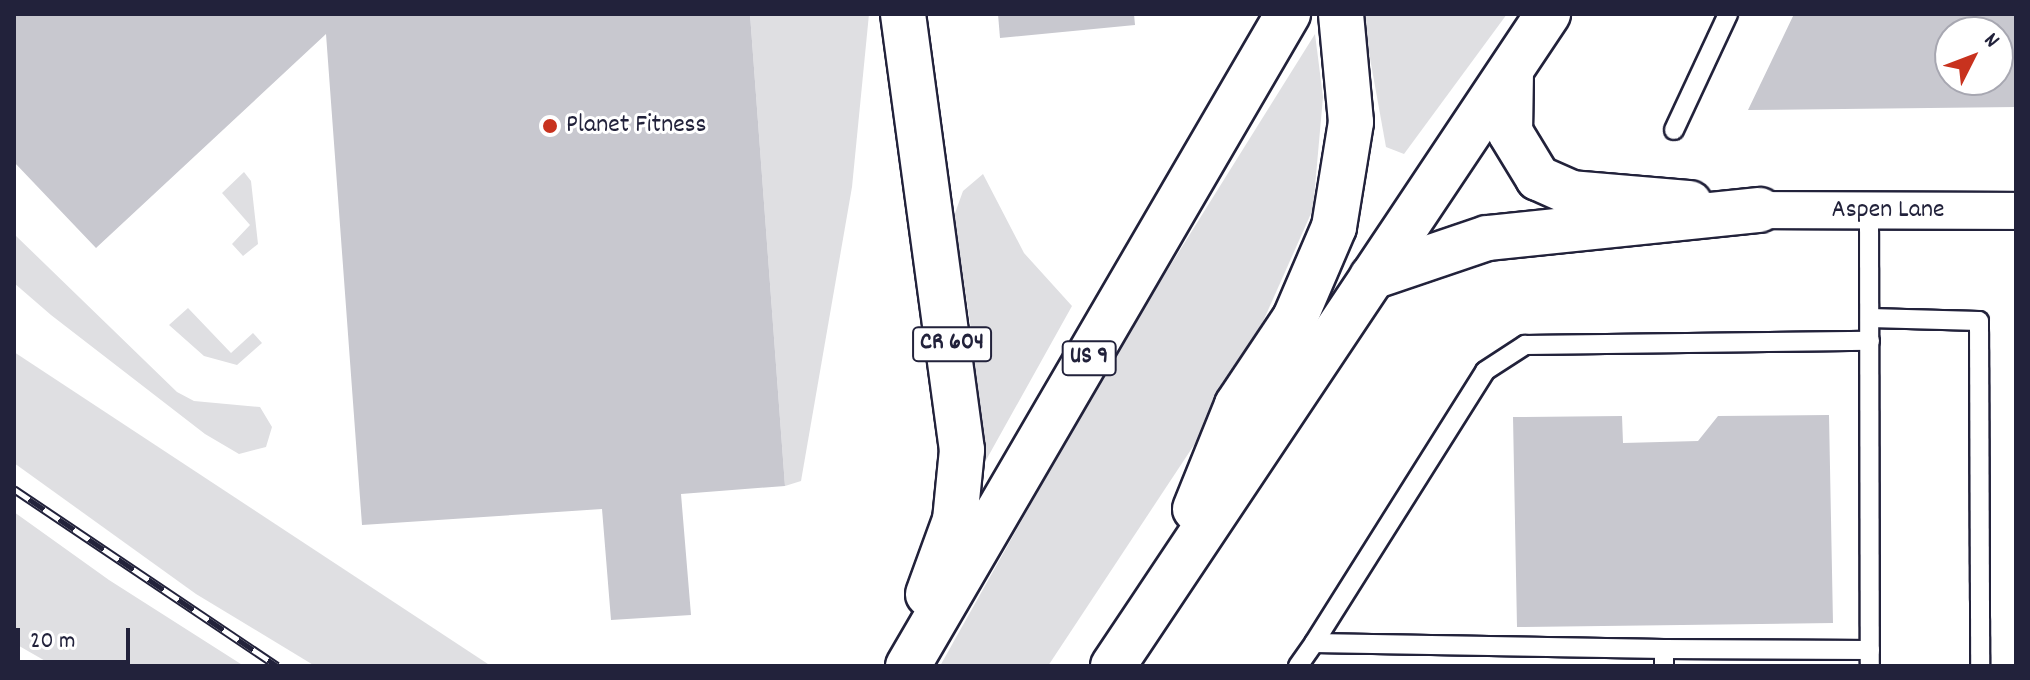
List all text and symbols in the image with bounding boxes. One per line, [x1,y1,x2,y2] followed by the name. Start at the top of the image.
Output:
[1934,16,2014,96] north arrow
[1976,27,2006,55] text: N
[566,110,706,142] place label: Planet Fitness
[541,117,559,135] marker: Planet Fitness
[1832,195,1944,227] street label: Aspen Lane
[912,324,992,364] road number: CR 604
[1061,338,1117,378] road number: US 9
[20,612,134,662] scale bar
[30,625,76,659] text: 20 m

